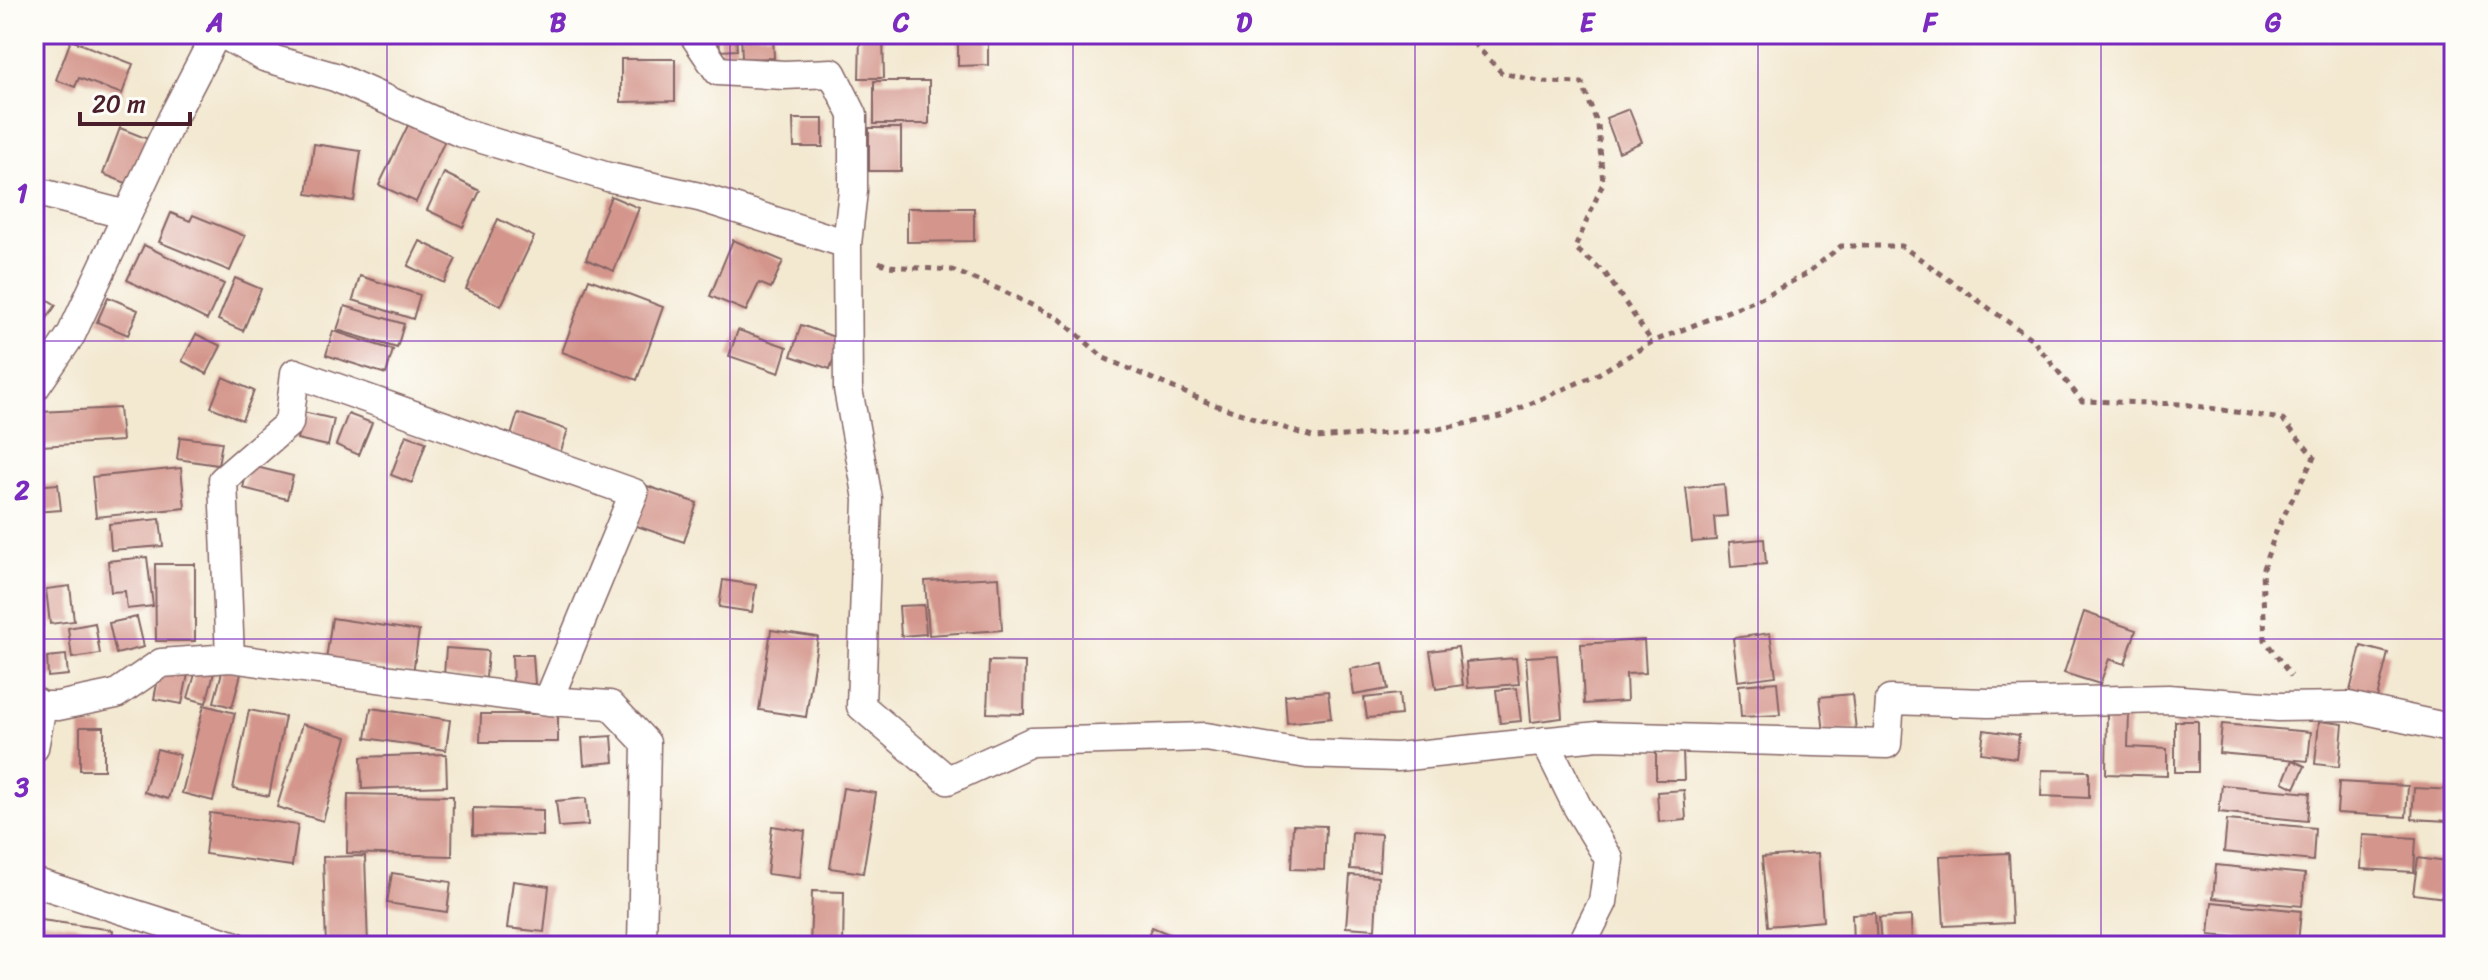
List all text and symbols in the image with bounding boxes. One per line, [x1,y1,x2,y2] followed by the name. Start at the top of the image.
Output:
[205,0,224,45] text: A
[550,0,567,45] text: B
[892,0,910,45] text: C
[1236,0,1252,45] text: D
[1580,0,1597,45] text: E
[1922,0,1939,45] text: F
[2265,0,2282,45] text: G
[80,76,190,126] scale bar
[92,83,146,125] text: 20 m
[16,170,28,216] text: 1
[13,467,30,513] text: 2
[14,764,30,810] text: 3

